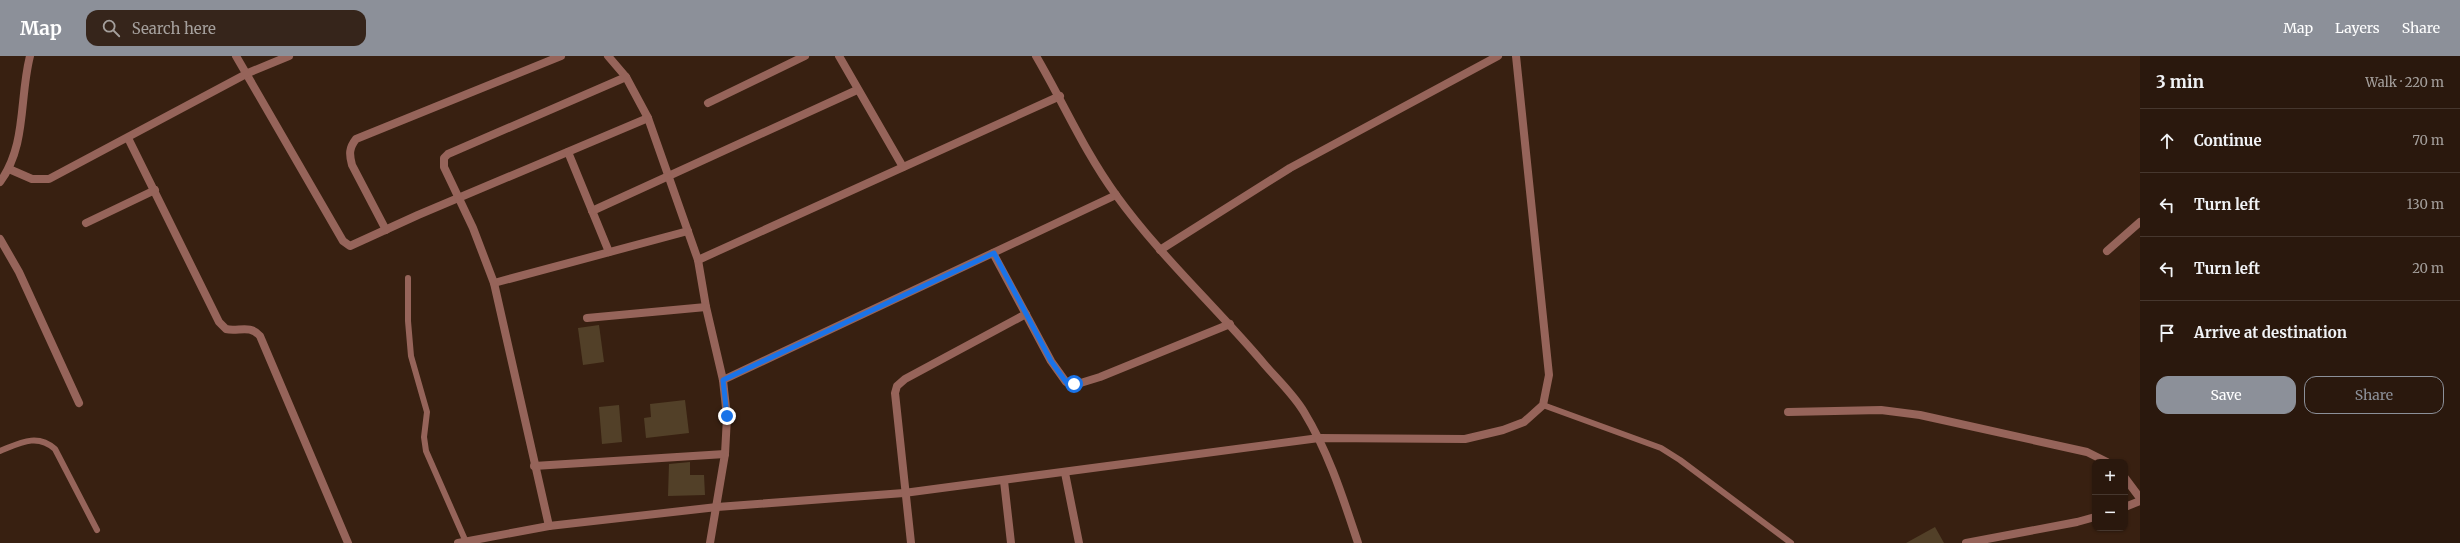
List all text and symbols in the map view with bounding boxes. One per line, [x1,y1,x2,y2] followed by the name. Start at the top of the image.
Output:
[86,10,366,46] search box
[20,16,62,40] text: Map
[100,17,122,39] icon: search
[132,19,216,38] text: Search here
[2283,19,2313,37] text: Map
[2335,19,2380,37] text: Layers
[2402,19,2440,37] text: Share
[2156,71,2204,93] text: 3 min
[2365,74,2444,91] text: Walk · 220 m
[2156,130,2178,152] icon: ahead
[2194,131,2262,150] text: Continue
[2413,132,2444,149] text: 70 m
[2156,194,2178,216] icon: left
[2194,195,2260,214] text: Turn left
[2407,196,2444,213] text: 130 m
[2156,258,2178,280] icon: left
[2194,259,2260,278] text: Turn left
[2412,260,2444,277] text: 20 m
[2156,322,2178,344] icon: arrive
[2194,323,2347,342] text: Arrive at destination
[1065,375,1083,393] route start
[2156,376,2296,414] button: Save
[2304,376,2444,414] button: Share
[718,407,736,425] route end
[2092,459,2128,531] map controls
[2092,459,2128,495] button: +
[2092,495,2128,531] button: −

